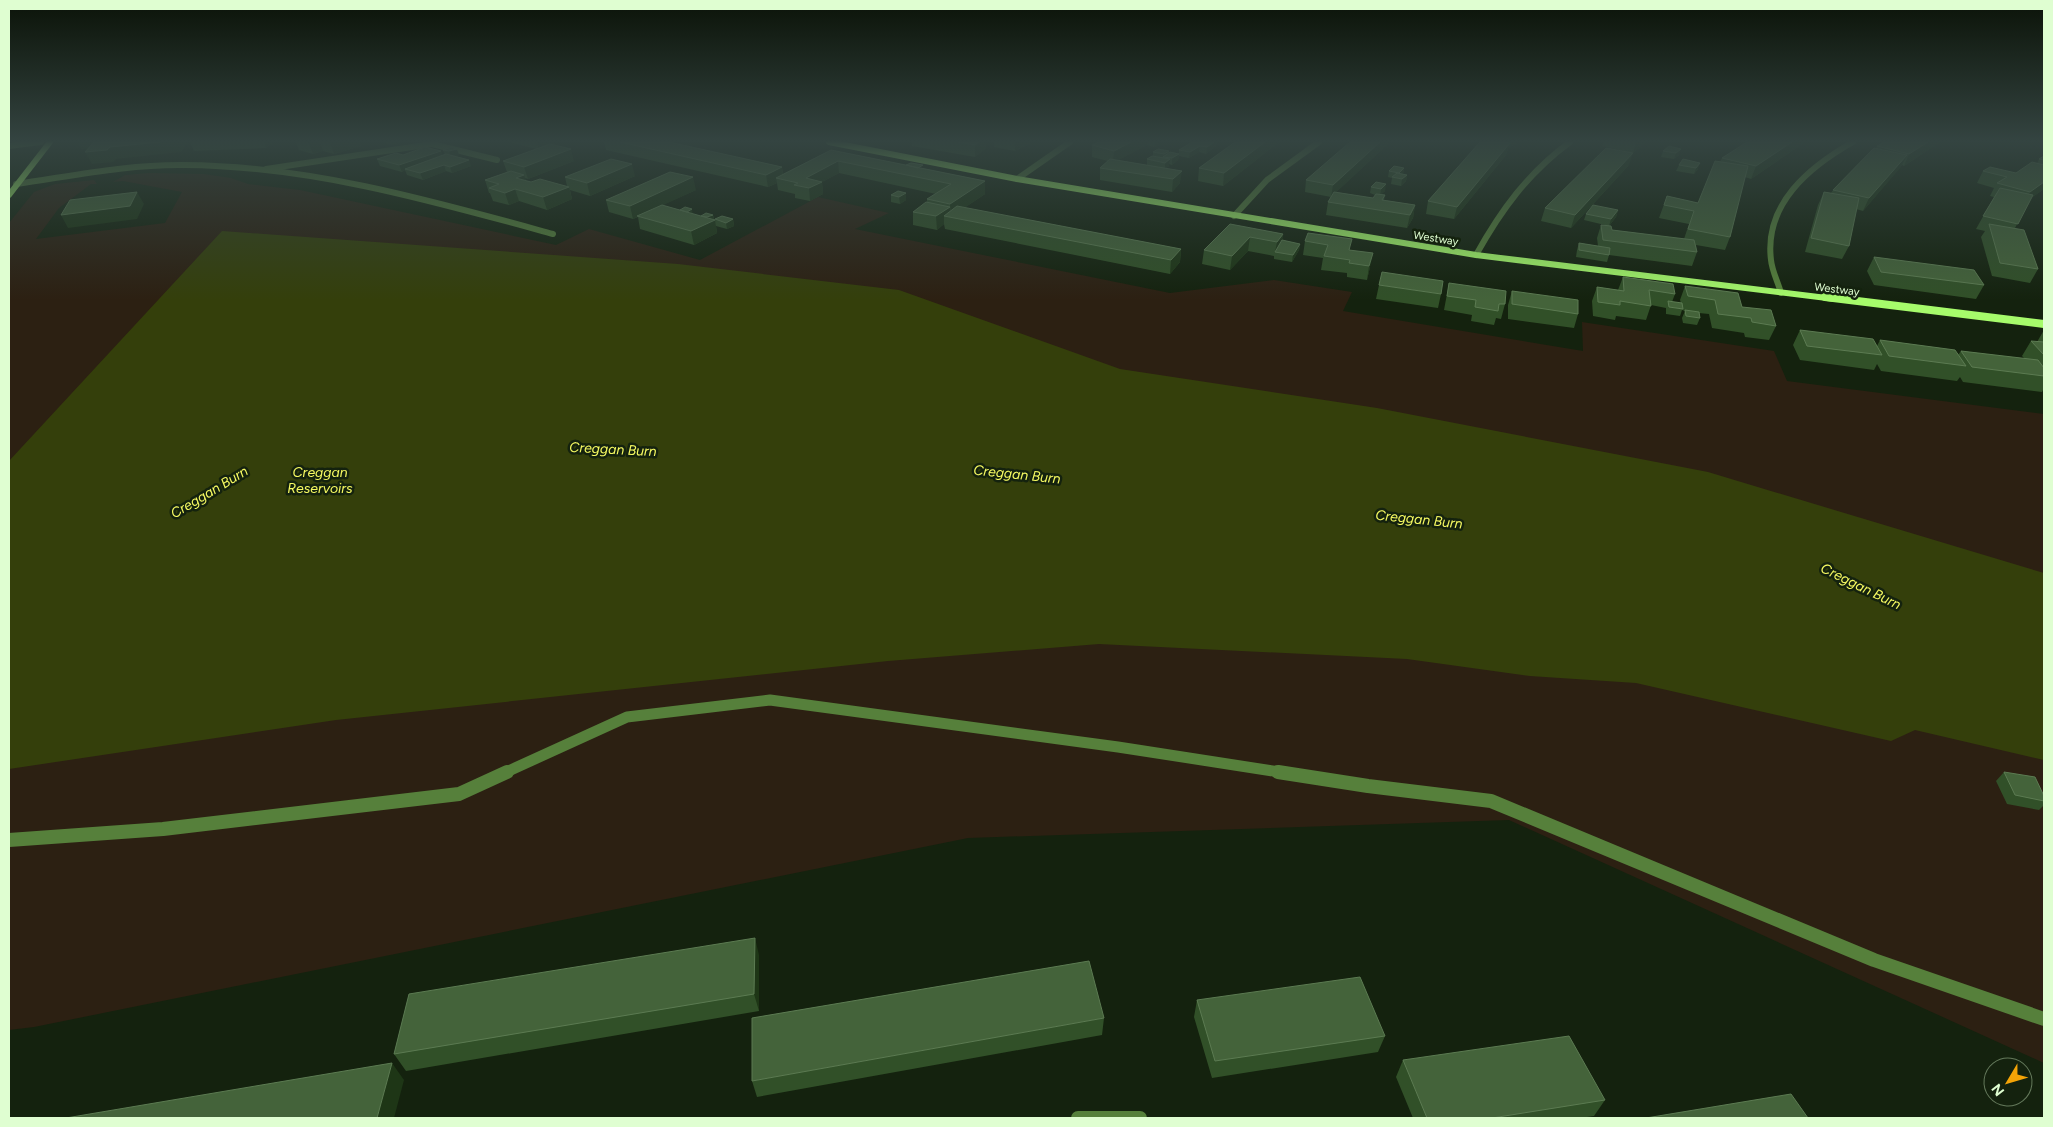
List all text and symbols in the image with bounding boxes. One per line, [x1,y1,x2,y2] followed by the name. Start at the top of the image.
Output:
[1413,229,1459,248] street label: Westway
[1814,280,1860,299] street label: Westway
[569,439,657,460] water label: Creggan Burn
[973,461,1061,488] water label: Creggan Burn
[167,463,251,522] water label: Creggan Burn
[287,464,353,497] water label: Creggan Reservoirs
[1375,506,1463,533] water label: Creggan Burn
[1818,560,1904,613] water label: Creggan Burn
[1983,1057,2033,1107] north arrow
[1988,1080,2008,1099] text: N

